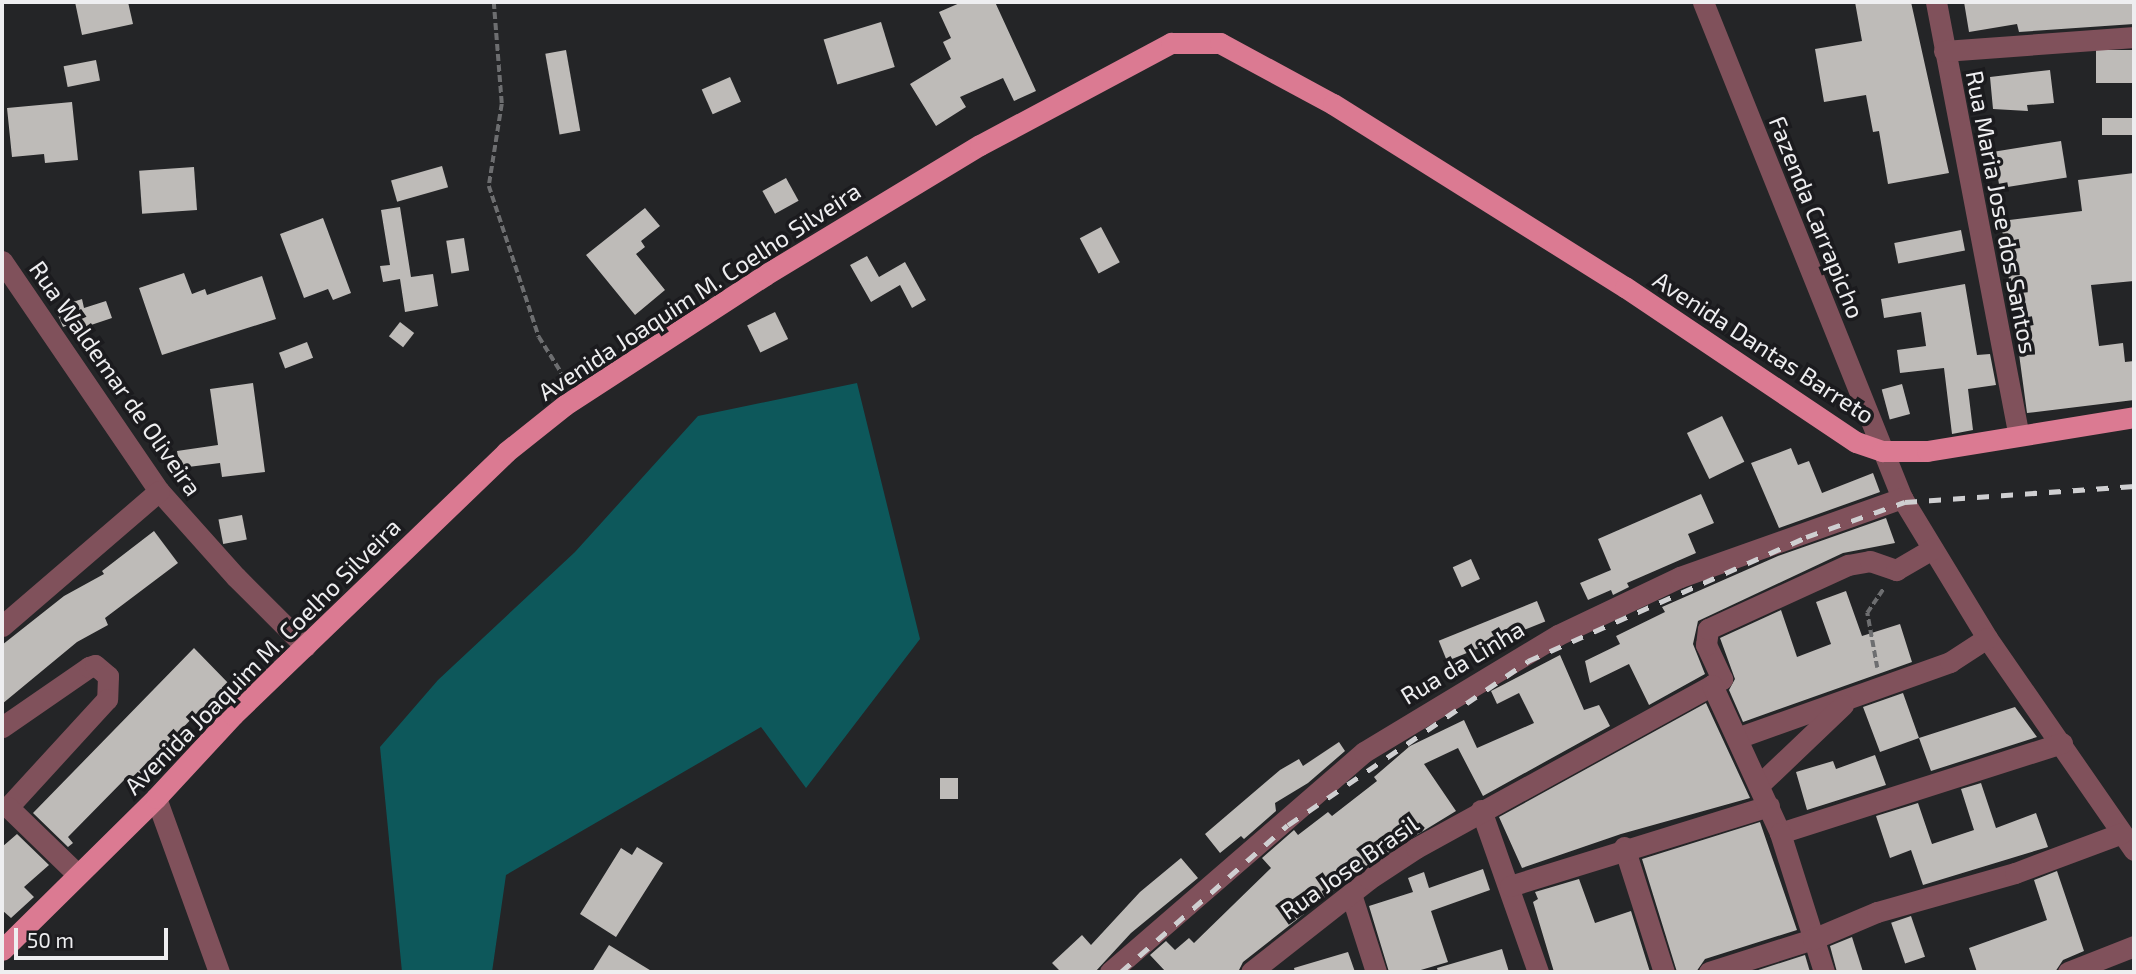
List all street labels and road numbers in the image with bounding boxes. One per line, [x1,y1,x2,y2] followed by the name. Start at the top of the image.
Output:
[1960,68,2044,356] street label: Rua Maria Jose dos Santos
[1763,112,1871,322] street label: Fazenda Carrapicho
[532,176,866,406] street label: Avenida Joaquim M. Coelho Silveira
[24,255,208,501] street label: Rua Waldemar de Oliveira
[1648,265,1880,429] street label: Avenida Dantas Barreto
[118,512,406,800] street label: Avenida Joaquim M. Coelho Silveira
[1395,614,1529,710] street label: Rua da Linha
[1274,809,1424,925] street label: Rua Jose Brasil

